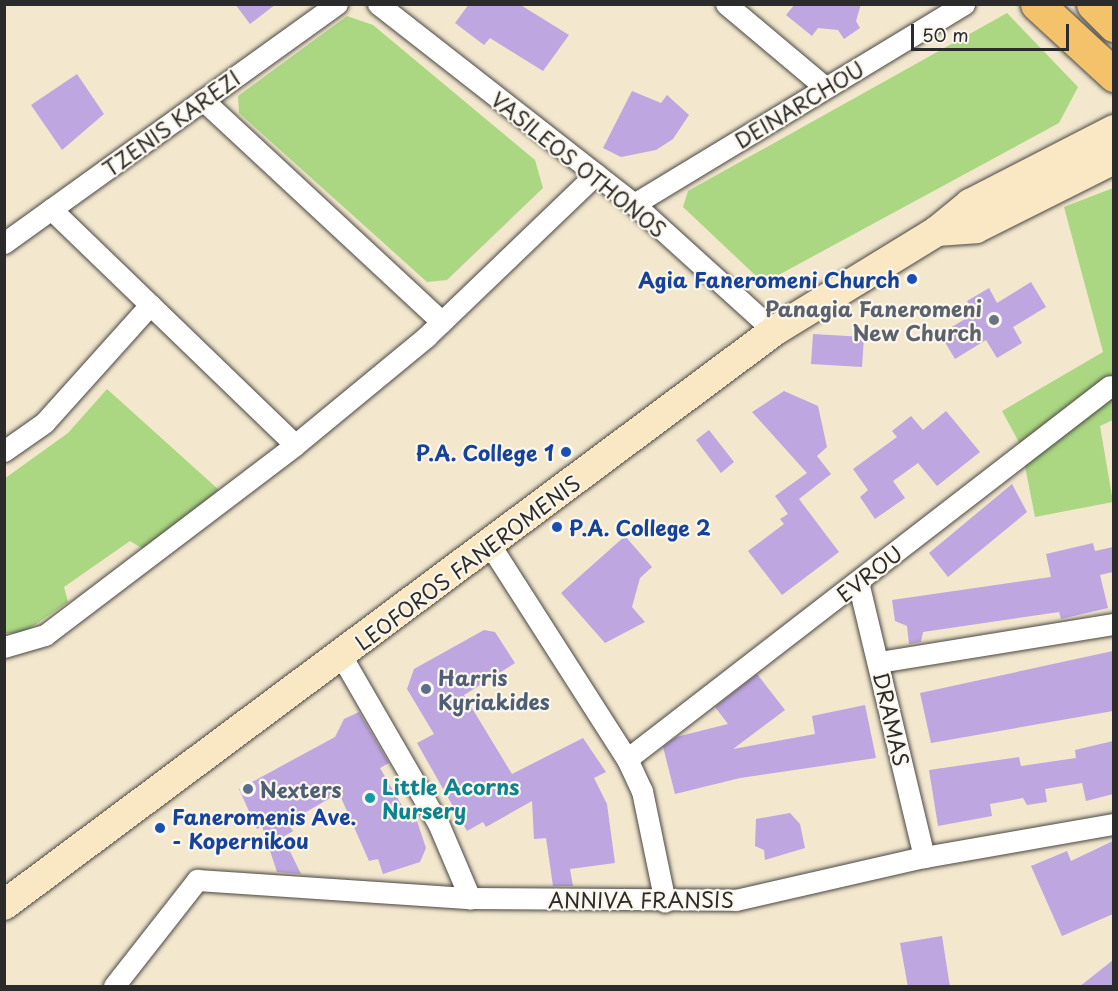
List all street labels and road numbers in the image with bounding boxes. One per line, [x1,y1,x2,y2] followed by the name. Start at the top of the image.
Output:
[730,55,868,153] street label: DEINARCHOU
[98,65,244,181] street label: TZENIS KAREZI
[486,85,672,243] street label: VASILEOS OTHONOS
[349,469,585,655] street label: LEOFOROS FANEROMENIS
[831,540,907,606] street label: EVROU
[869,669,915,769] street label: DRAMAS
[549,886,733,912] street label: ANNIVA FRANSIS

